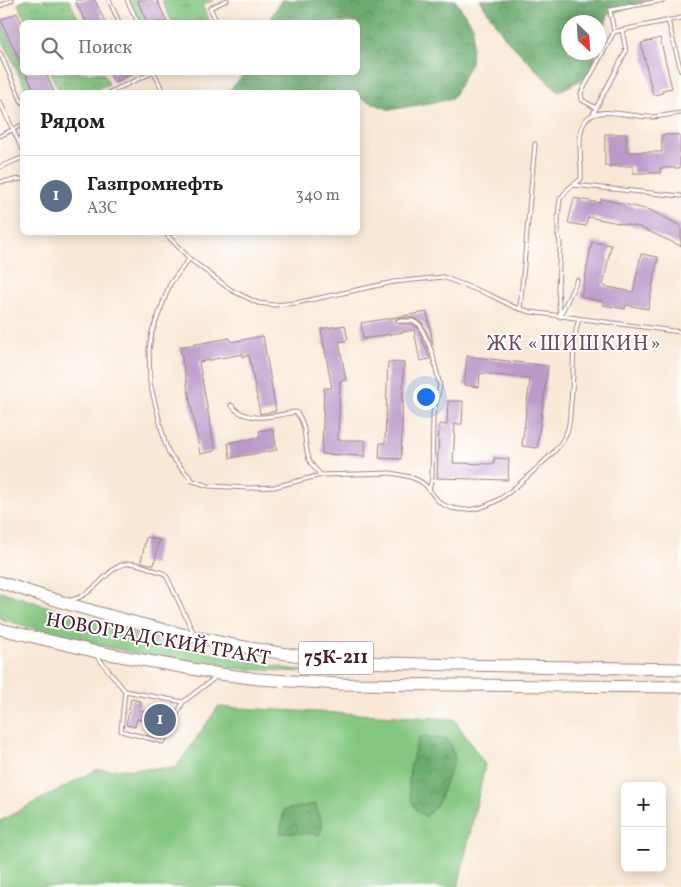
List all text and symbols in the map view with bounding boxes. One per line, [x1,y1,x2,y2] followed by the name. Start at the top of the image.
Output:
[561,15,606,60] north arrow
[20,20,360,75] search box
[38,34,66,62] icon: search
[78,35,132,61] text: Поиск
[40,108,105,137] text: Рядом
[87,172,224,198] text: Газпромнефть
[53,185,59,207] text: 1
[296,185,340,207] text: 340 m
[87,198,118,220] text: АЗС
[486,330,662,359] district label: ЖК «ШИШКИН»
[413,384,439,410] your location
[44,606,273,674] street label: НОВОГРАДСКИЙ ТРАКТ
[298,641,374,674] road number: 75К-211
[144,701,176,739] pin: 1
[621,782,666,872] map controls
[621,782,666,827] button: +
[621,827,666,872] button: −

